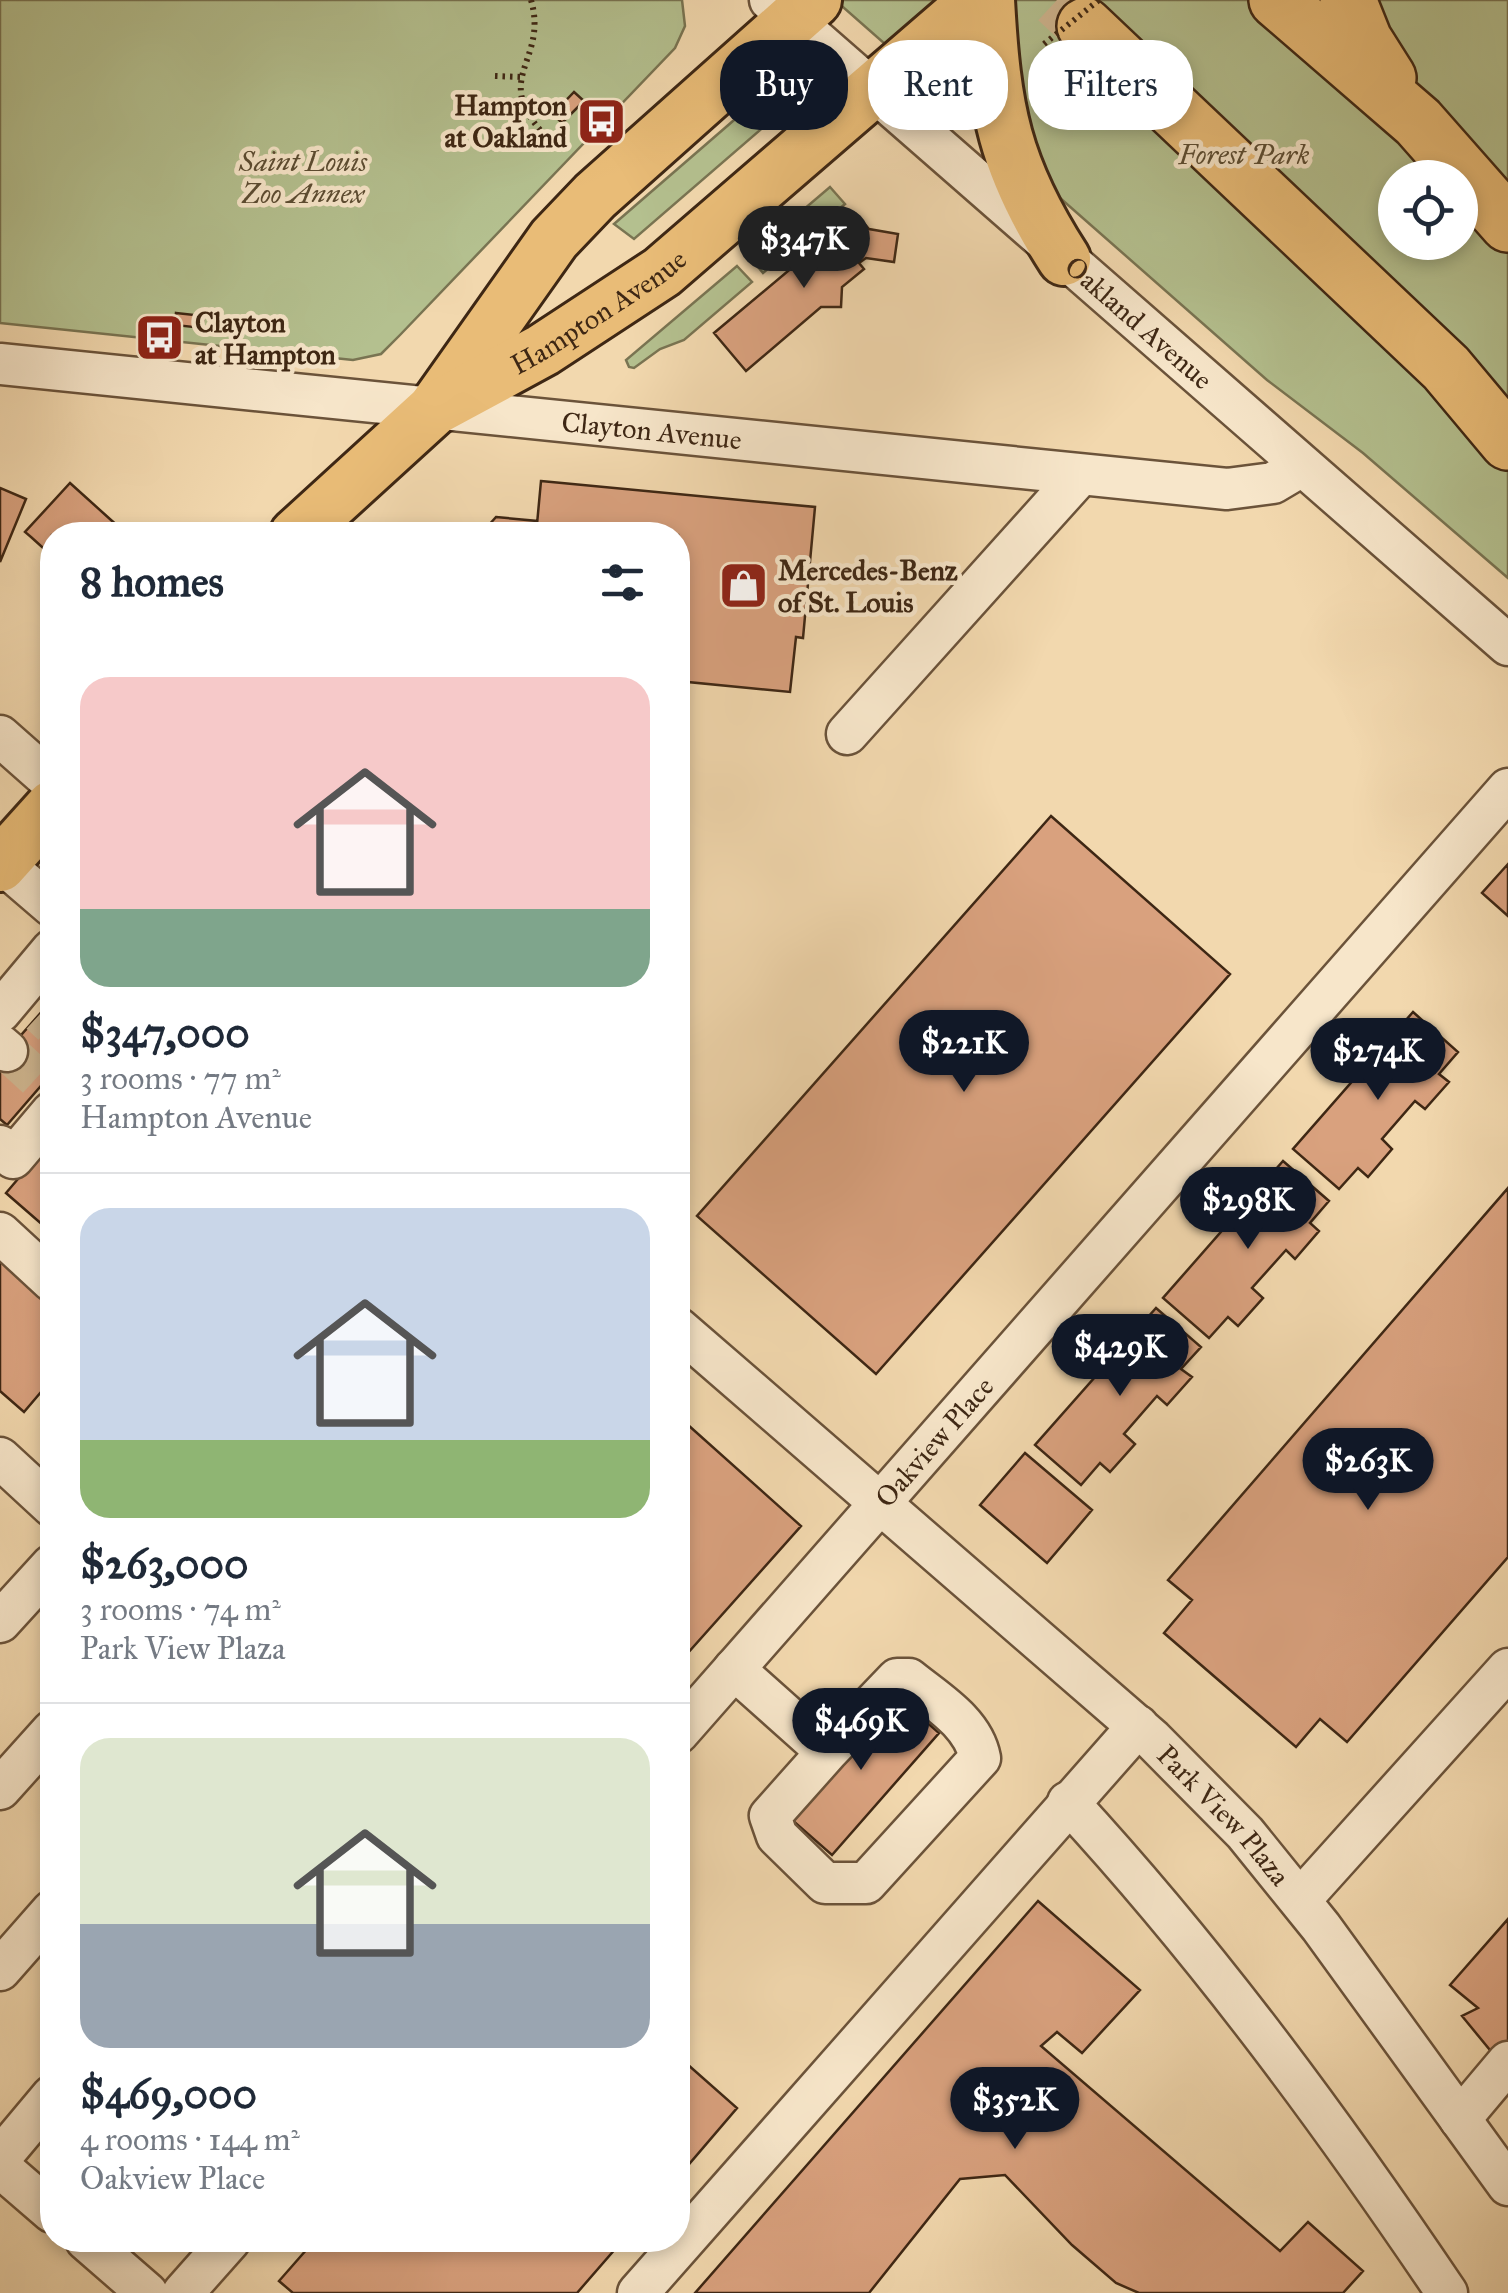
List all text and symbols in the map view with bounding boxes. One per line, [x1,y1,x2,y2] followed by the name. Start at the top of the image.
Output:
[720,40,848,130] chip: Buy
[868,40,1008,130] chip: Rent
[1028,40,1193,130] chip: Filters
[444,88,568,155] place label: Hampton at Oakland
[576,95,628,147] bus stop icon: Hampton at Oakland
[1178,137,1310,172] park label: Forest Park
[238,144,368,211] park label: Saint Louis Zoo Annex
[1378,160,1478,260] map controls
[1378,160,1478,260] button: locate
[734,206,874,291] pin: $347K
[760,219,848,258] text: $347K
[505,242,694,382] street label: Hampton Avenue
[1057,249,1220,397] street label: Oakland Avenue
[195,305,336,372] place label: Clayton at Hampton
[134,312,186,364] bus stop icon: Clayton at Hampton
[560,404,743,457] street label: Clayton Avenue
[778,553,958,620] place label: Mercedes-Benz of St. Louis
[595,555,650,610] icon: filters
[80,556,224,608] text: 8 homes
[717,560,769,612] shop icon: Mercedes-Benz of St. Louis
[275,742,455,922] icon: home
[80,1007,250,1059] text: $347,000
[894,1010,1034,1095] pin: $221K
[1308,1018,1448,1103] pin: $274K
[921,1023,1007,1062] text: $221K
[1333,1031,1423,1070] text: $274K
[80,1059,281,1098] text: 3 rooms · 77 m²
[80,1098,312,1137] text: Hampton Avenue
[1178,1167,1318,1252] pin: $298K
[1202,1180,1294,1219] text: $298K
[275,1273,455,1453] icon: home
[1050,1314,1190,1399] pin: $429K
[1074,1327,1166,1366] text: $429K
[868,1369,1001,1514] street label: Oakview Place
[1298,1428,1438,1513] pin: $263K
[1325,1441,1411,1480] text: $263K
[80,1538,248,1590] text: $263,000
[80,1590,281,1629] text: 3 rooms · 74 m²
[80,1629,286,1668] text: Park View Plaza
[791,1688,931,1773] pin: $469K
[814,1701,908,1740] text: $469K
[1149,1737,1298,1893] street label: Park View Plaza
[275,1803,455,1983] icon: home
[945,2067,1085,2152] pin: $352K
[80,2068,257,2120] text: $469,000
[972,2080,1058,2119] text: $352K
[80,2120,300,2159] text: 4 rooms · 144 m²
[80,2159,265,2198] text: Oakview Place

